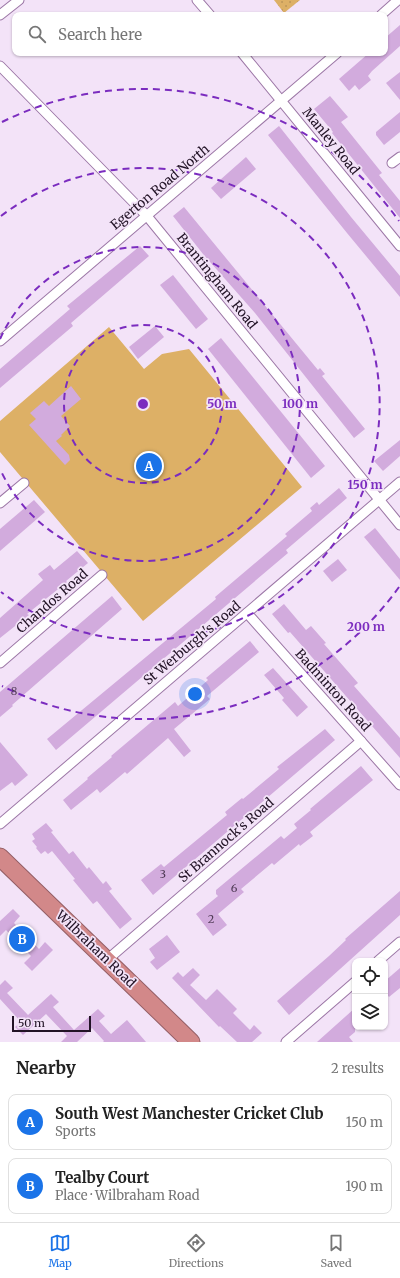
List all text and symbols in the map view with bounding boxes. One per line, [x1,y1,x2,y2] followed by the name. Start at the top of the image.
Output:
[12,12,388,56] search box
[26,23,48,45] icon: search
[58,25,142,44] text: Search here
[299,104,363,178] street label: Manley Road
[107,140,213,233] street label: Egerton Road North
[173,230,261,332] street label: Brantingham Road
[207,396,237,411] text: 50 m
[282,396,318,411] text: 100 m
[136,397,150,411] centre of rings
[136,451,162,481] pin: A
[348,477,383,492] text: 150 m
[13,565,91,637] street label: Chandos Road
[140,597,244,689] street label: St Werburgh's Road
[347,619,385,634] text: 200 m
[292,645,375,735] street label: Badminton Road
[11,684,18,698] house number: 8
[185,684,205,704] your location
[175,794,277,886] street label: St Brannock's Road
[160,867,166,881] house number: 3
[231,881,238,895] house number: 6
[52,906,140,992] street label: Wilbraham Road
[208,912,214,926] house number: 2
[9,924,35,954] pin: B
[352,958,388,1030] map controls
[352,958,388,994] button: locate
[352,994,388,1030] button: layers
[12,1014,91,1033] scale bar
[18,1016,45,1030] text: 50 m
[16,1057,76,1079] text: Nearby
[331,1060,384,1077] text: 2 results
[55,1104,324,1123] text: South West Manchester Cricket Club
[25,1114,35,1131] text: A
[346,1114,383,1131] text: 150 m
[55,1123,96,1140] text: Sports
[55,1168,149,1187] text: Tealby Court
[25,1178,35,1195] text: B
[346,1178,383,1195] text: 190 m
[55,1187,200,1204] text: Place · Wilbraham Road
[48,1232,72,1270] tab: Map
[169,1232,224,1270] tab: Directions
[320,1232,352,1270] tab: Saved

